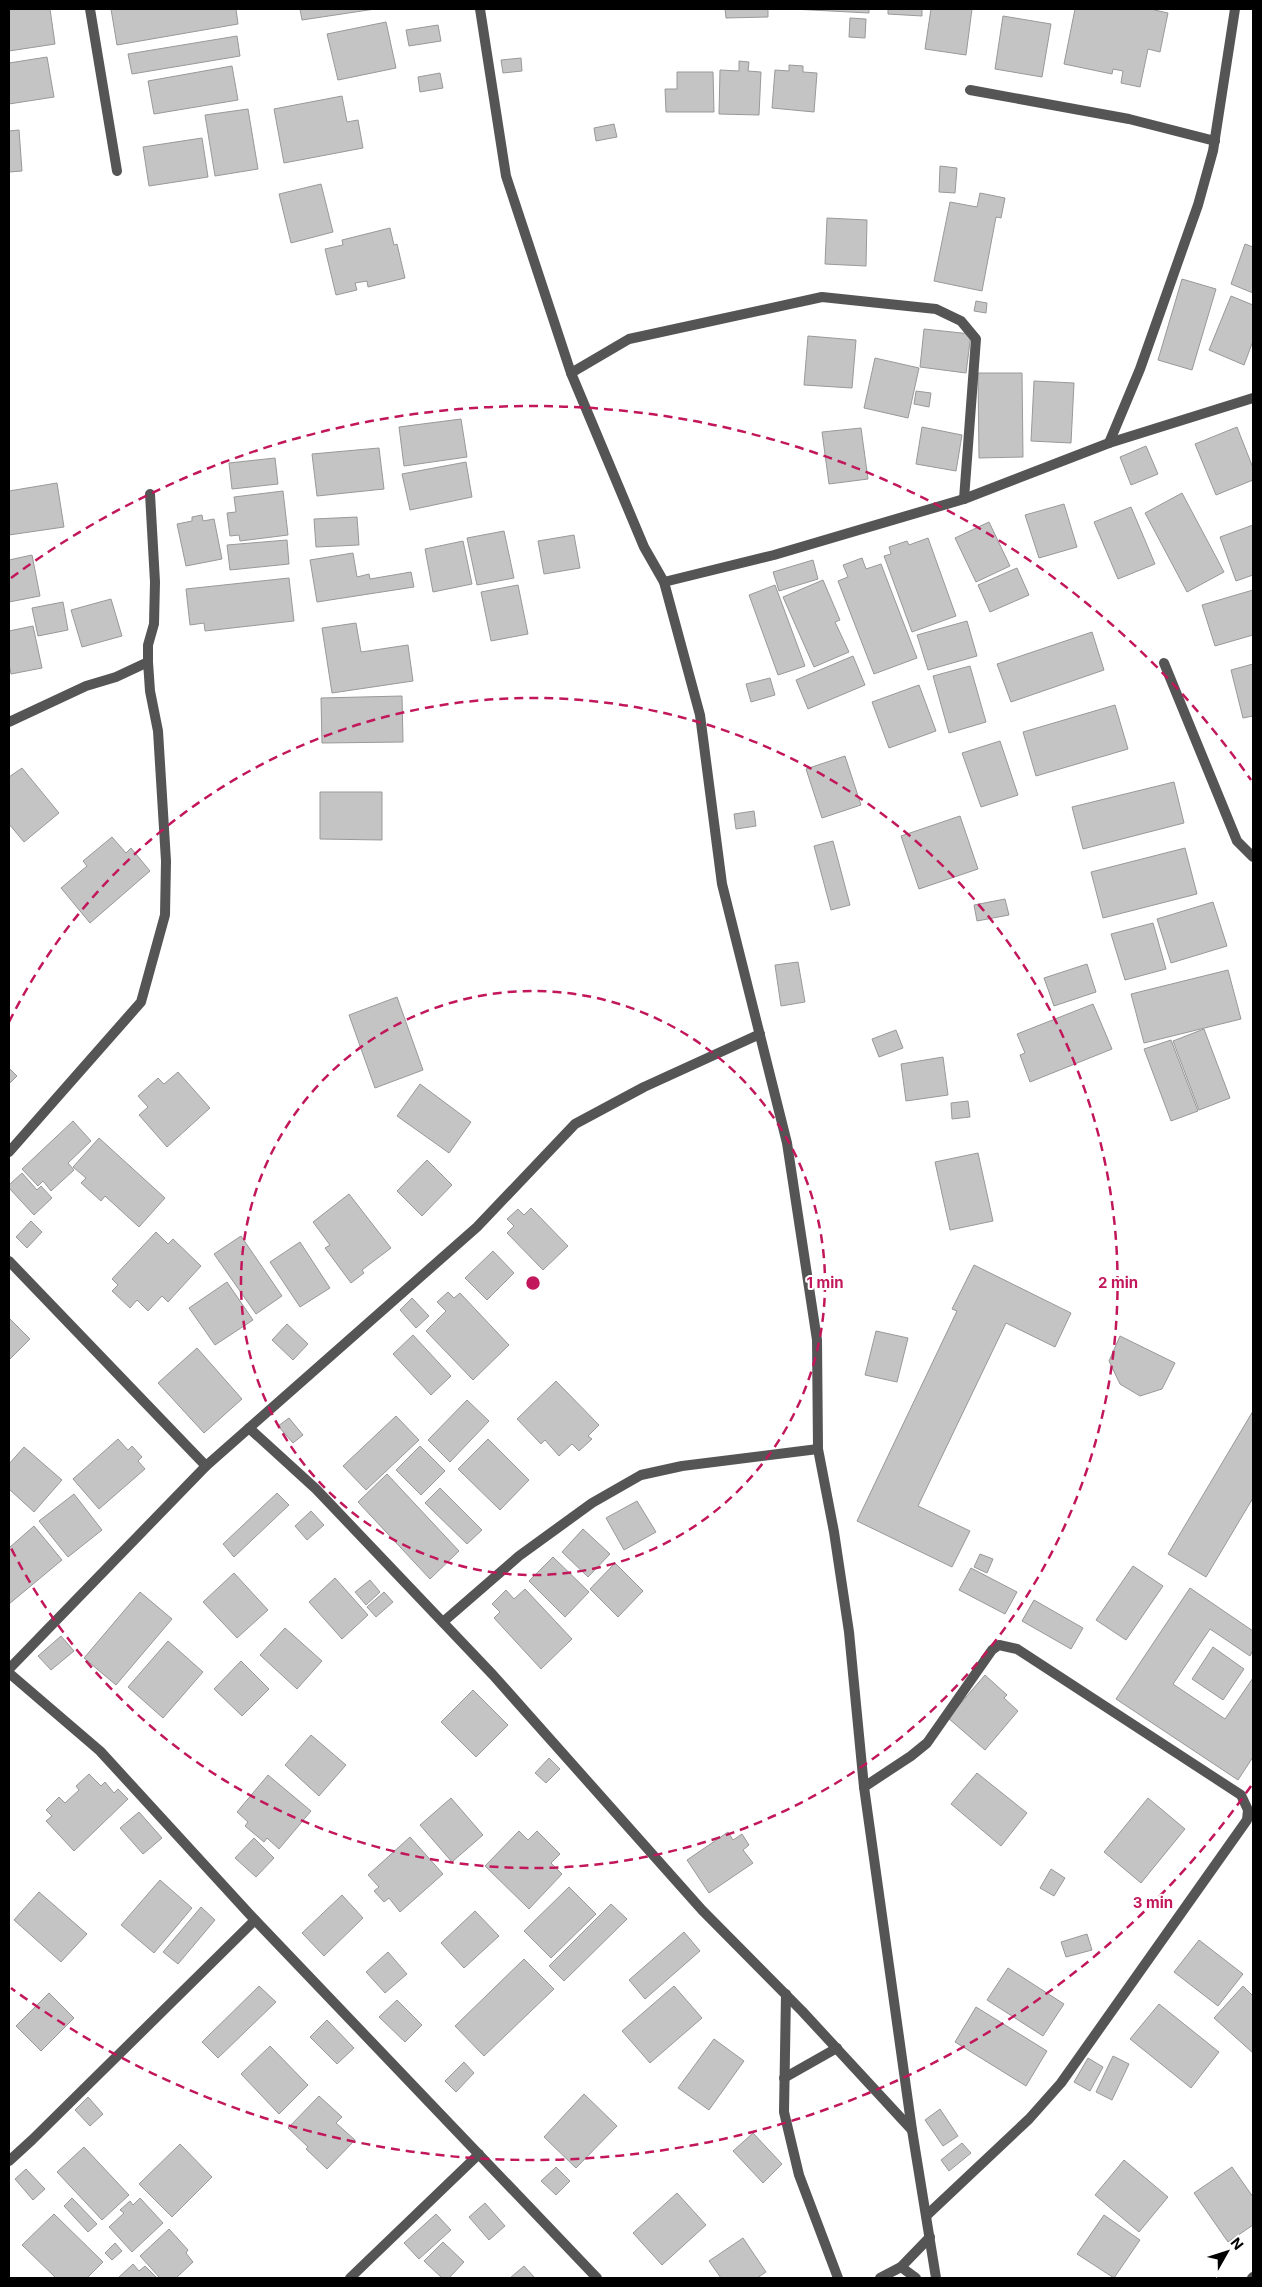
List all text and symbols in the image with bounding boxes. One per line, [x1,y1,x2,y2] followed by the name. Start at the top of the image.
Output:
[806,1273,844,1292] text: 1 min
[1098,1273,1138,1292] text: 2 min
[524,1274,542,1292] centre of rings
[1133,1893,1173,1912] text: 3 min
[1202,2227,1252,2277] north arrow
[1228,2234,1247,2253] text: N

